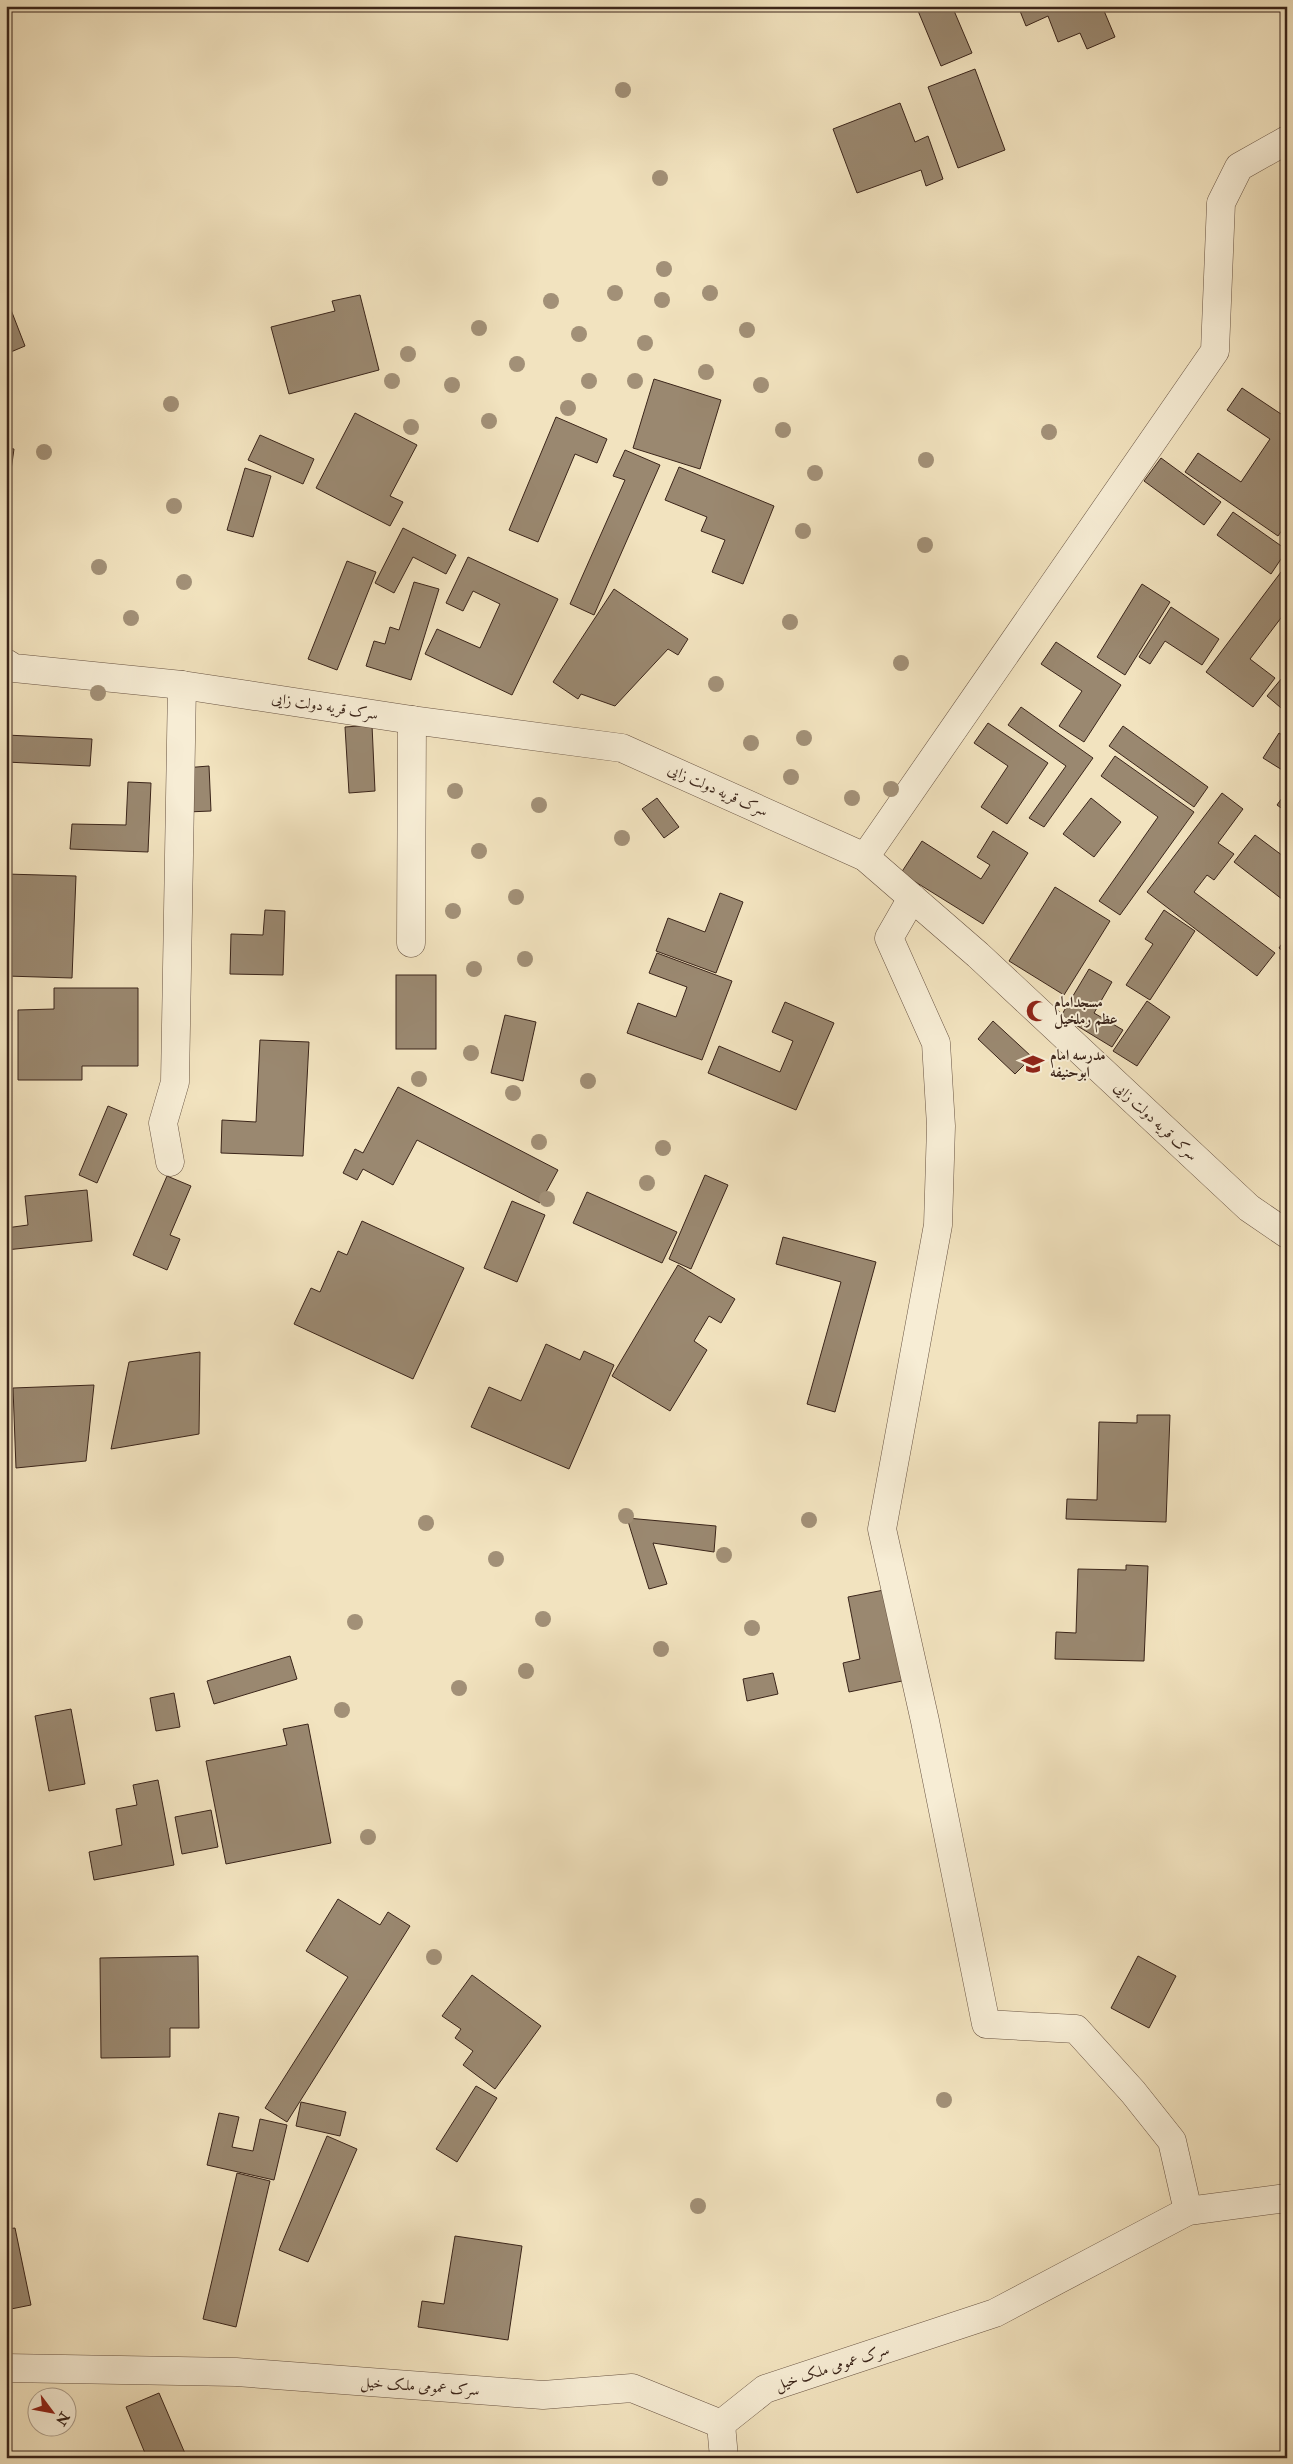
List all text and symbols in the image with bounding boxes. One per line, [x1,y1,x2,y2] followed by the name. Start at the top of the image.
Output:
[270,689,380,724] street label: سرک قریه دولت زایی
[665,760,771,821] street label: سرک قریه دولت زایی
[1054,993,1118,1033] place label: مسجدامام عظم رملخیل
[1024,998,1050,1024] mosque icon: مسجدامام عظم رملخیل
[1050,1046,1106,1082] place label: مدرسه امام ابوحنیفه
[1020,1051,1046,1077] school or university icon: مدرسه امام ابوحنیفه
[1110,1078,1201,1165] street label: سرک قریه دولت زایی
[773,2340,892,2396] street label: سرک عمومی ملک خیل
[360,2373,480,2401] street label: سرک عمومی ملک خیل
[28,2386,78,2436] north arrow
[52,2408,74,2429] text: N

